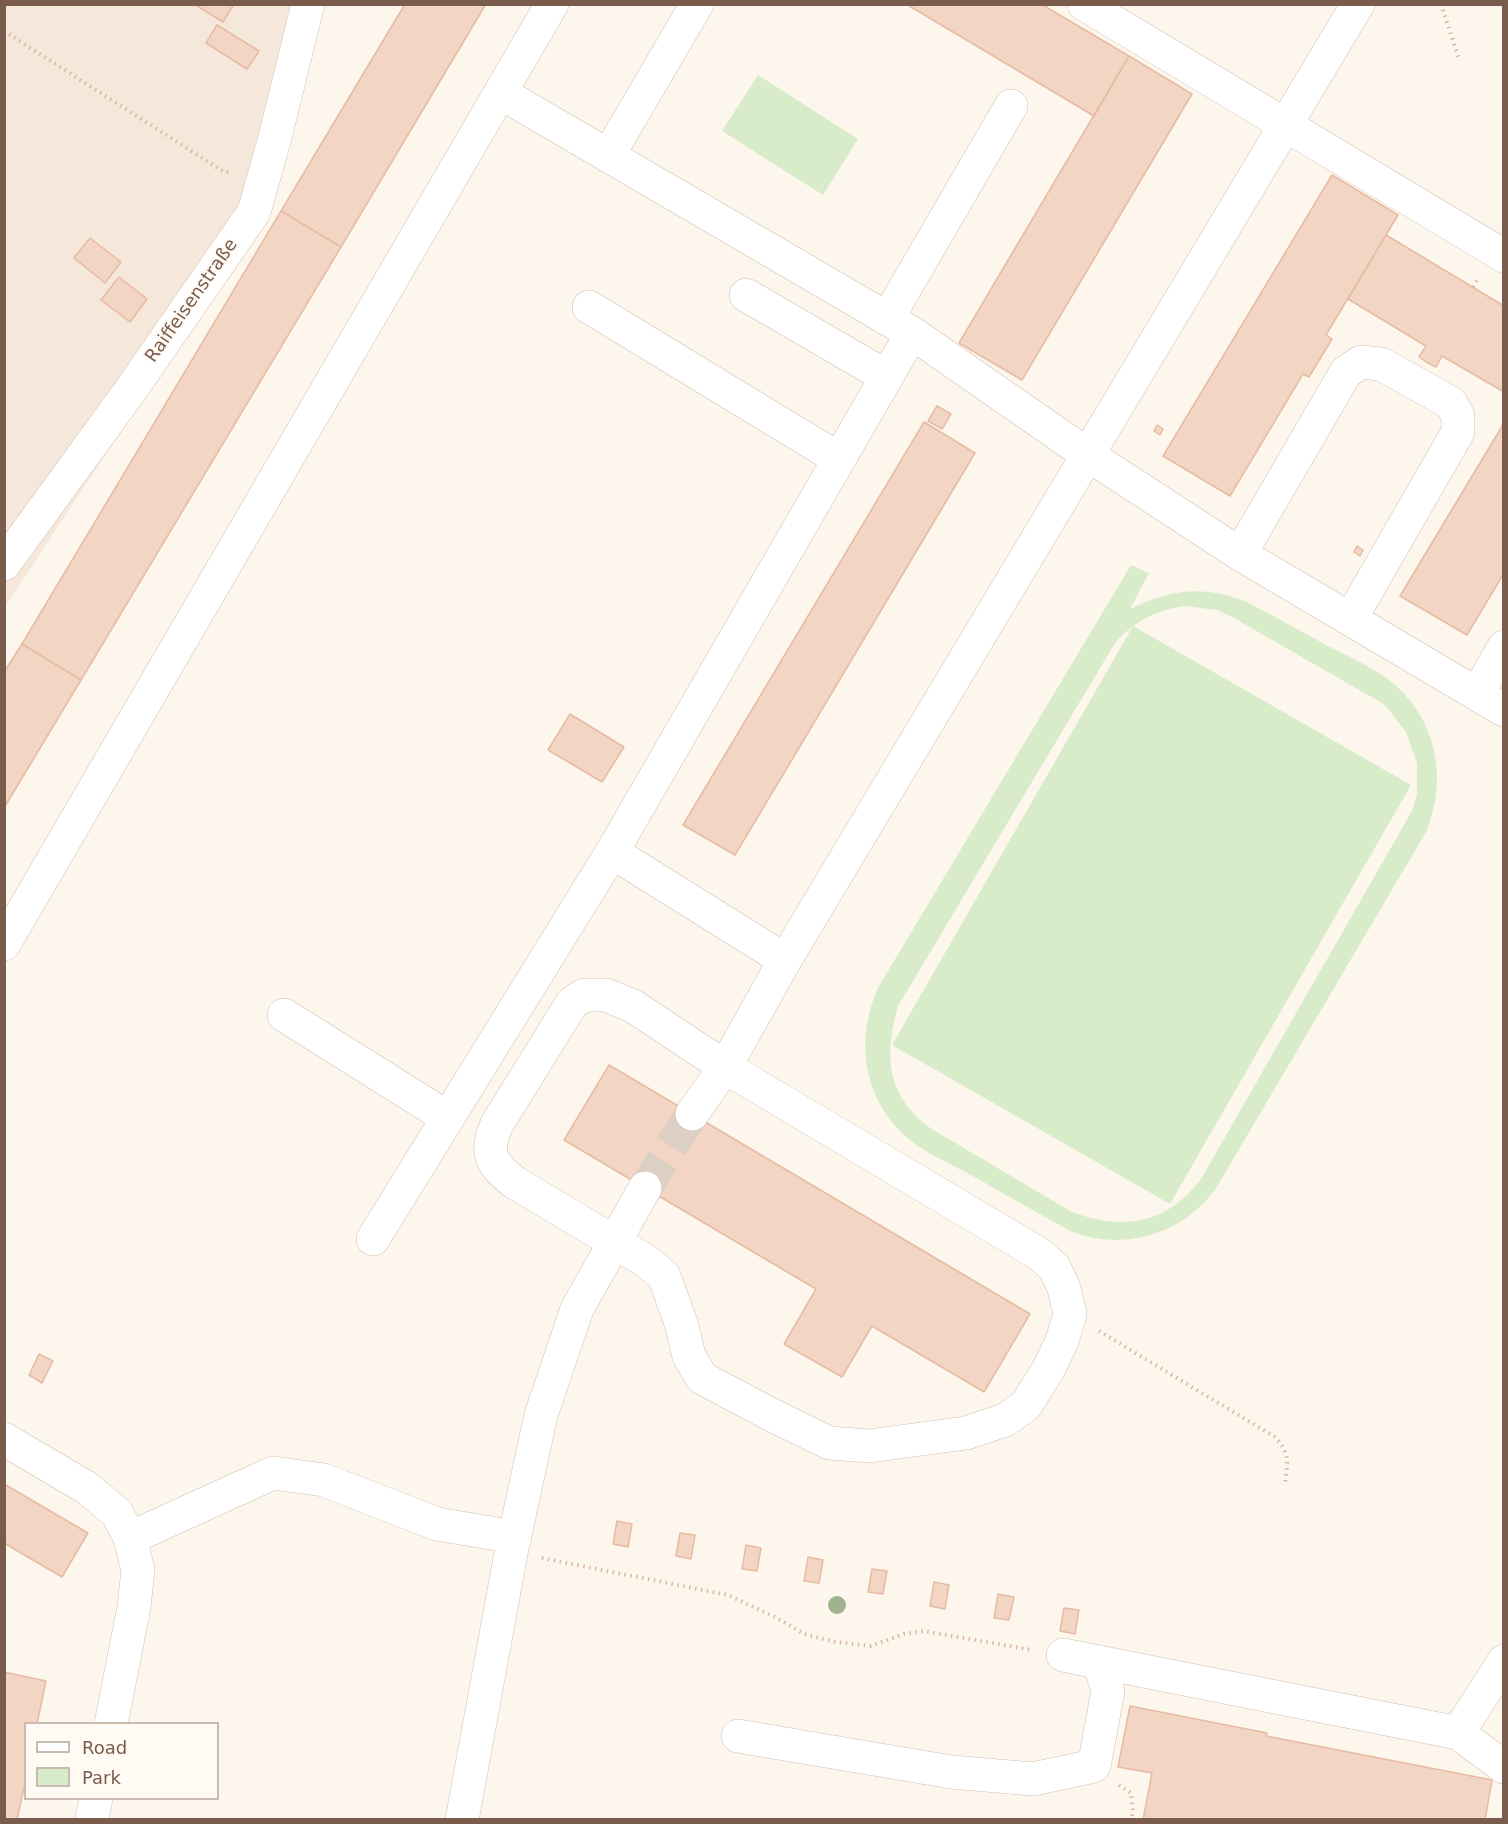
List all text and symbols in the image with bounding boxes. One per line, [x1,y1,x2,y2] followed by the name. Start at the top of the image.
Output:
[141,235,243,367] street label: Raiffeisenstraße
[24,1722,219,1800] legend
[82,1737,127,1758] text: Road
[82,1767,121,1788] text: Park

